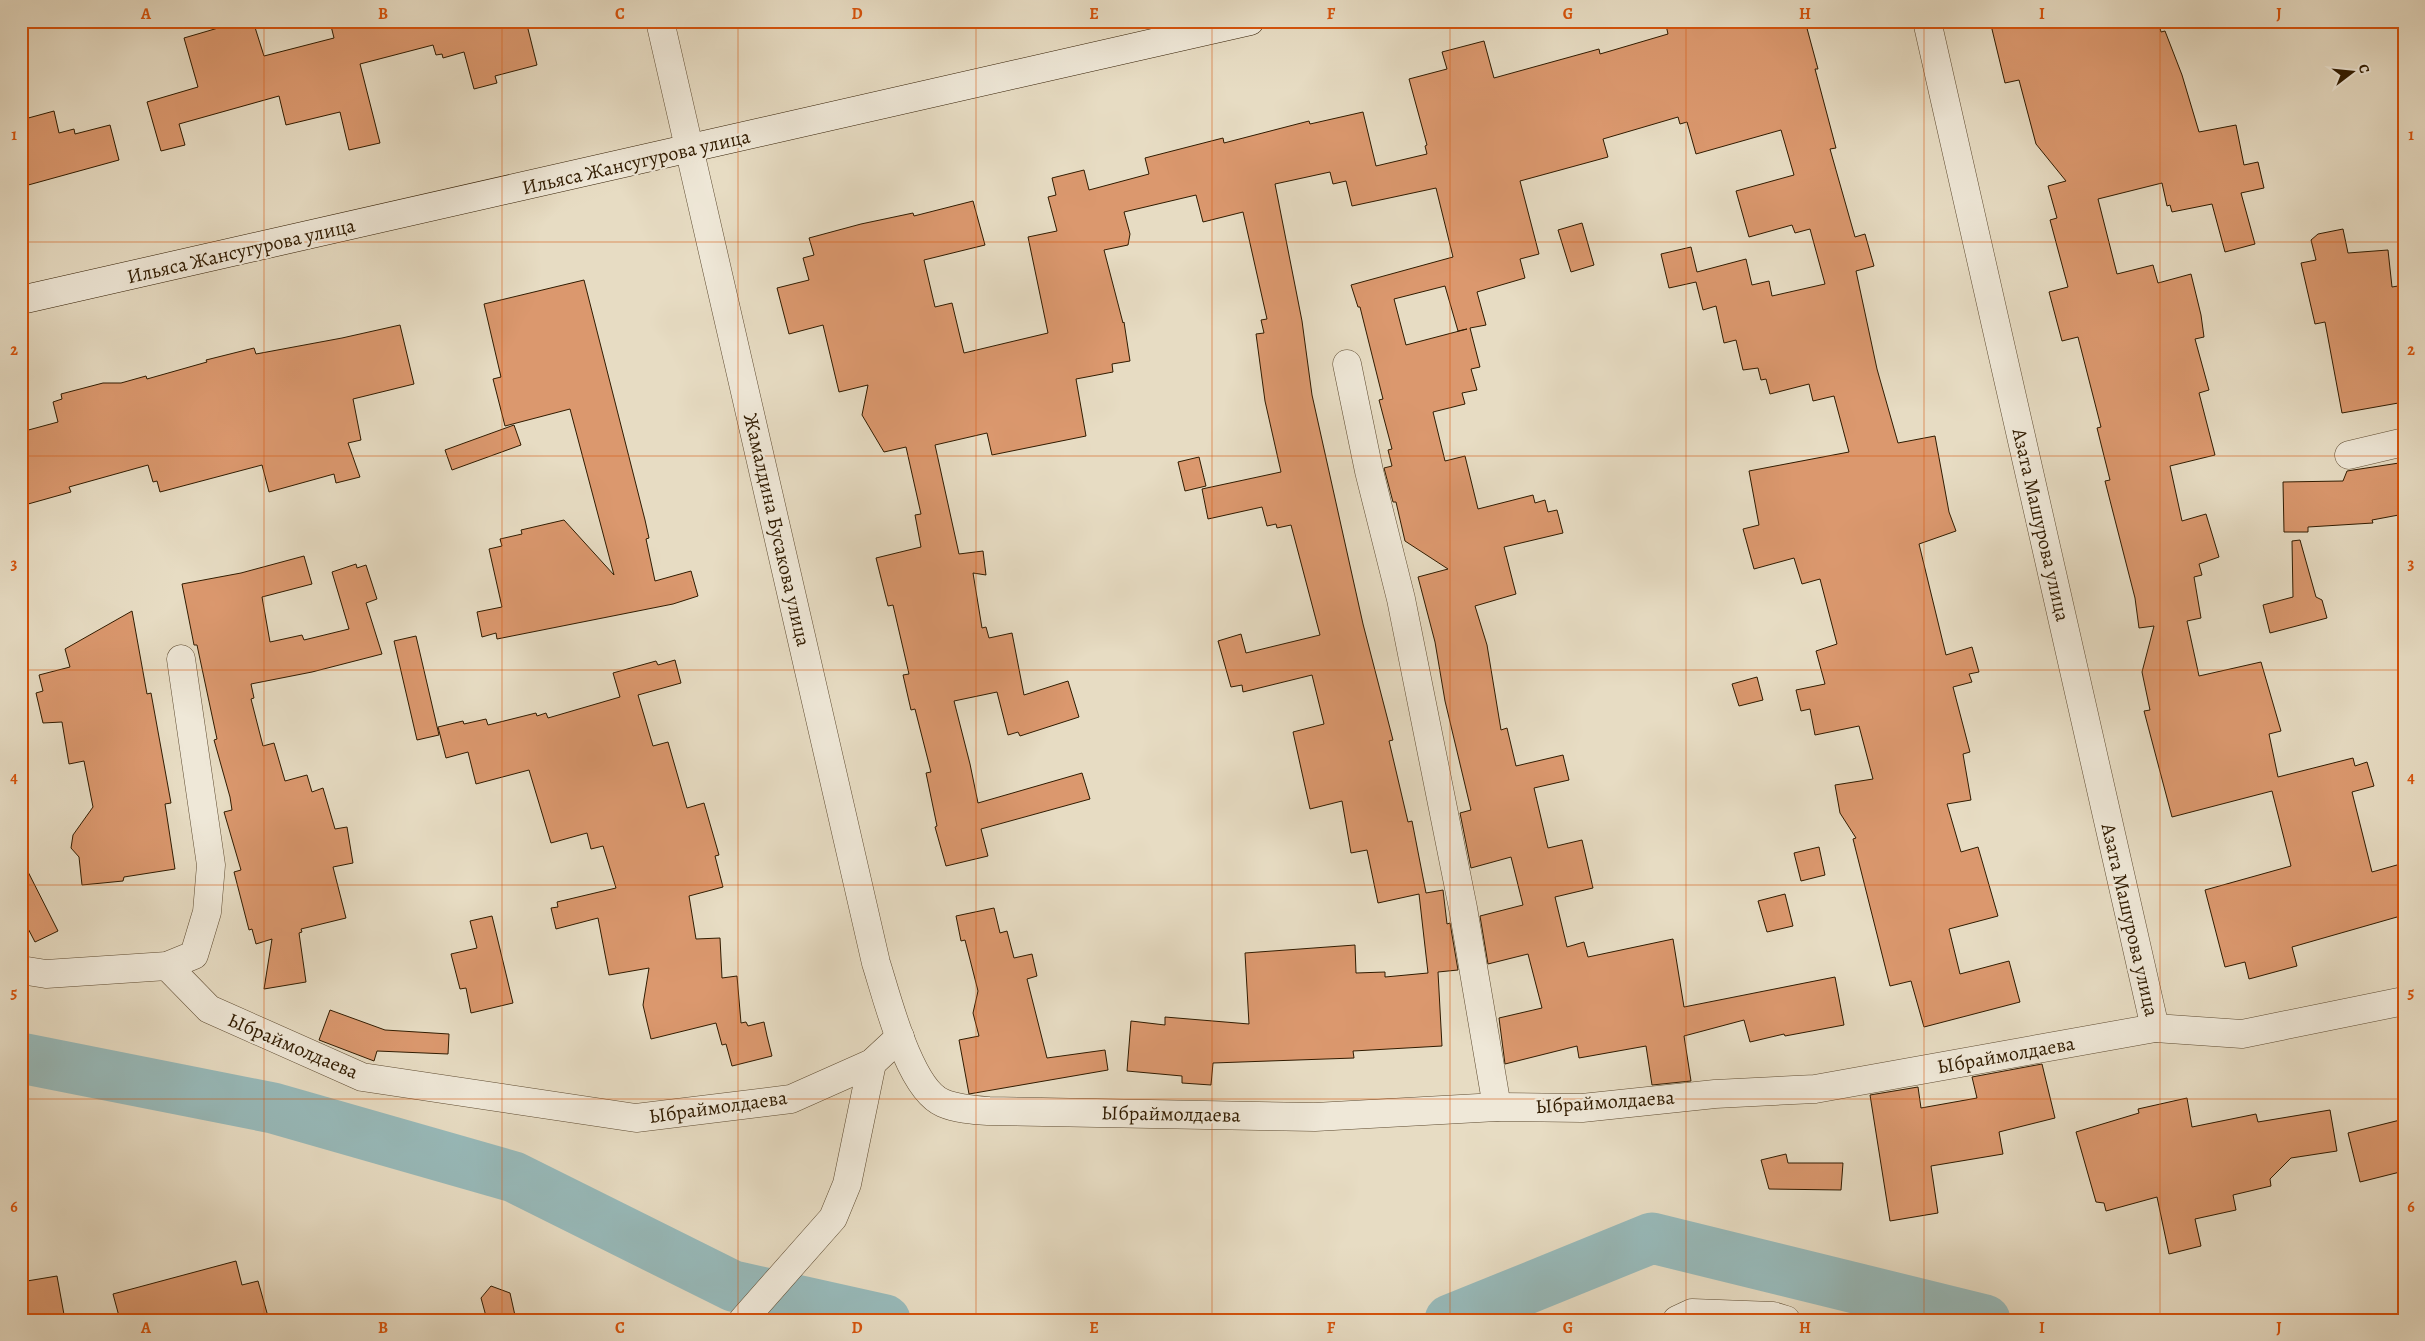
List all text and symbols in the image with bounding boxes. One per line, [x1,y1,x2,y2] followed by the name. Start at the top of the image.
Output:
[140,3,152,25] text: A
[378,3,388,25] text: B
[615,3,625,25] text: C
[851,3,863,25] text: D
[1089,3,1099,25] text: E
[1327,3,1336,25] text: F
[1563,3,1573,25] text: G
[1799,3,1811,25] text: H
[2039,3,2045,25] text: I
[2276,3,2282,25] text: J
[2328,48,2378,98] north arrow
[2354,62,2374,76] text: С
[519,122,754,201] street label: Ильяса Жансугурова улица
[11,124,17,146] text: 1
[2408,124,2414,146] text: 1
[124,211,359,290] street label: Ильяса Жансугурова улица
[10,339,18,361] text: 2
[2407,339,2415,361] text: 2
[737,411,817,650] street label: Жамалдина Бусакова улица
[2005,425,2077,625] street label: Азата Машурова улица
[11,553,18,575] text: 3
[2408,553,2415,575] text: 3
[10,767,18,789] text: 4
[2407,767,2415,789] text: 4
[2094,820,2166,1020] street label: Азата Машурова улица
[11,982,18,1004] text: 5
[2408,982,2415,1004] text: 5
[224,1006,363,1086] street label: Ыбраймолдаева
[1935,1029,2078,1080] street label: Ыбраймолдаева
[647,1084,790,1130] street label: Ыбраймолдаева
[1535,1084,1676,1120] street label: Ыбраймолдаева
[1101,1099,1242,1129] street label: Ыбраймолдаева
[10,1196,18,1218] text: 6
[2407,1196,2415,1218] text: 6
[140,1317,152,1339] text: A
[378,1317,388,1339] text: B
[615,1317,625,1339] text: C
[851,1317,863,1339] text: D
[1089,1317,1099,1339] text: E
[1327,1317,1336,1339] text: F
[1563,1317,1573,1339] text: G
[1799,1317,1811,1339] text: H
[2039,1317,2045,1339] text: I
[2276,1317,2282,1339] text: J

